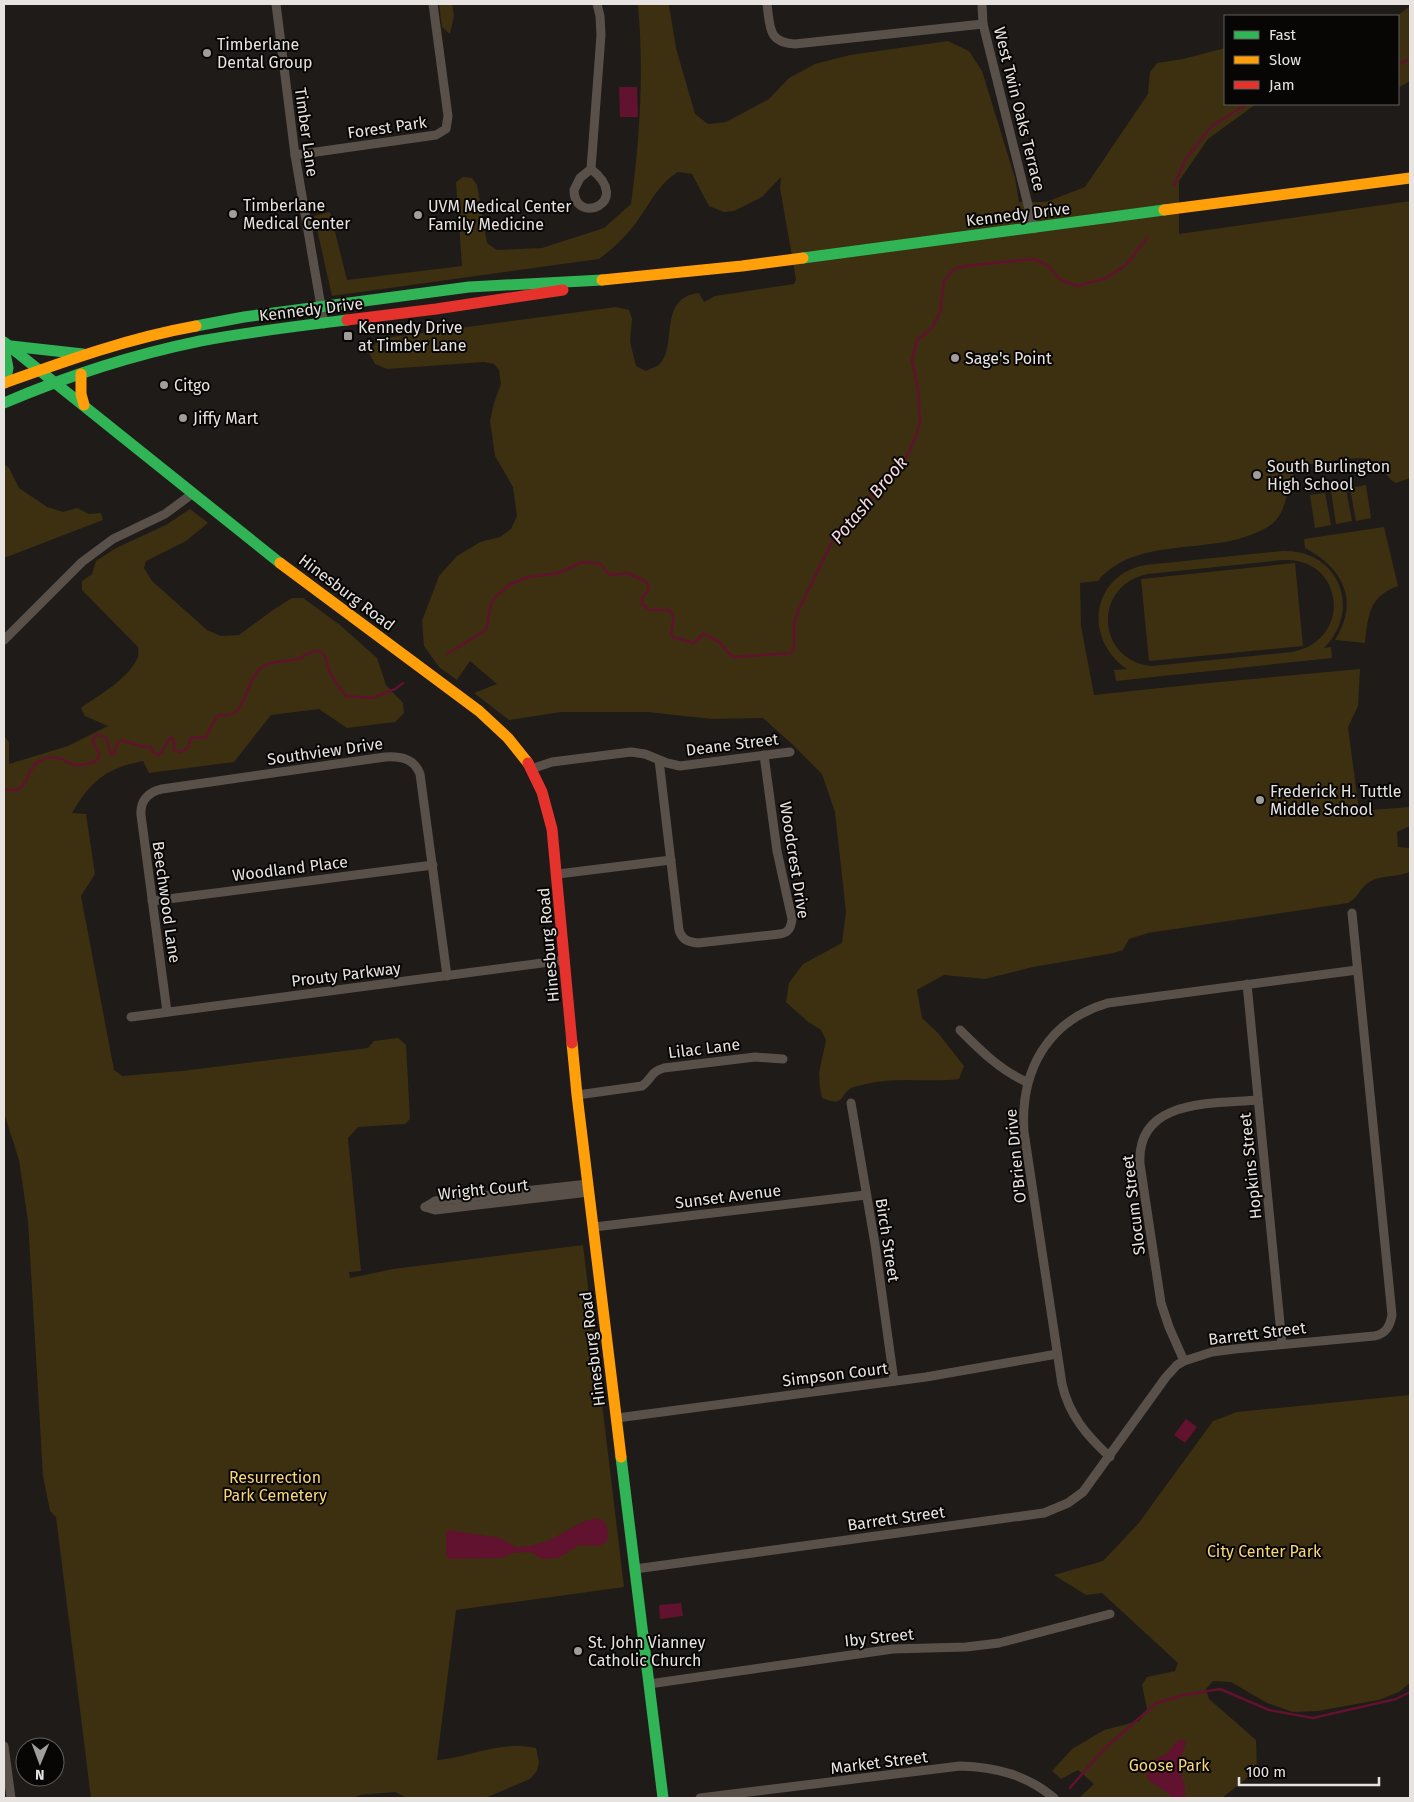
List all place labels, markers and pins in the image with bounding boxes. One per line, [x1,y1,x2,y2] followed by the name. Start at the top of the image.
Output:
[217,35,313,72] place label: Timberlane Dental Group
[201,47,213,59] marker: Timberlane Dental Group
[243,196,351,233] place label: Timberlane Medical Center
[428,197,572,234] place label: UVM Medical Center Family Medicine
[227,208,239,220] marker: Timberlane Medical Center
[412,209,424,221] marker: UVM Medical Center Family Medicine
[358,318,466,355] place label: Kennedy Drive at Timber Lane
[342,330,354,342] marker: Kennedy Drive at Timber Lane
[965,349,1052,368] place label: Sage's Point
[949,352,961,364] marker: Sage's Point
[174,376,210,395] place label: Citgo
[158,379,170,391] marker: Citgo
[193,409,259,428] place label: Jiffy Mart
[177,412,189,424] marker: Jiffy Mart
[1267,457,1390,494] place label: South Burlington High School
[1251,469,1263,481] marker: South Burlington High School
[1270,782,1401,819] place label: Frederick H. Tuttle Middle School
[1254,794,1266,806] marker: Frederick H. Tuttle Middle School
[588,1633,705,1670] place label: St. John Vianney Catholic Church
[572,1645,584,1657] marker: St. John Vianney Catholic Church

